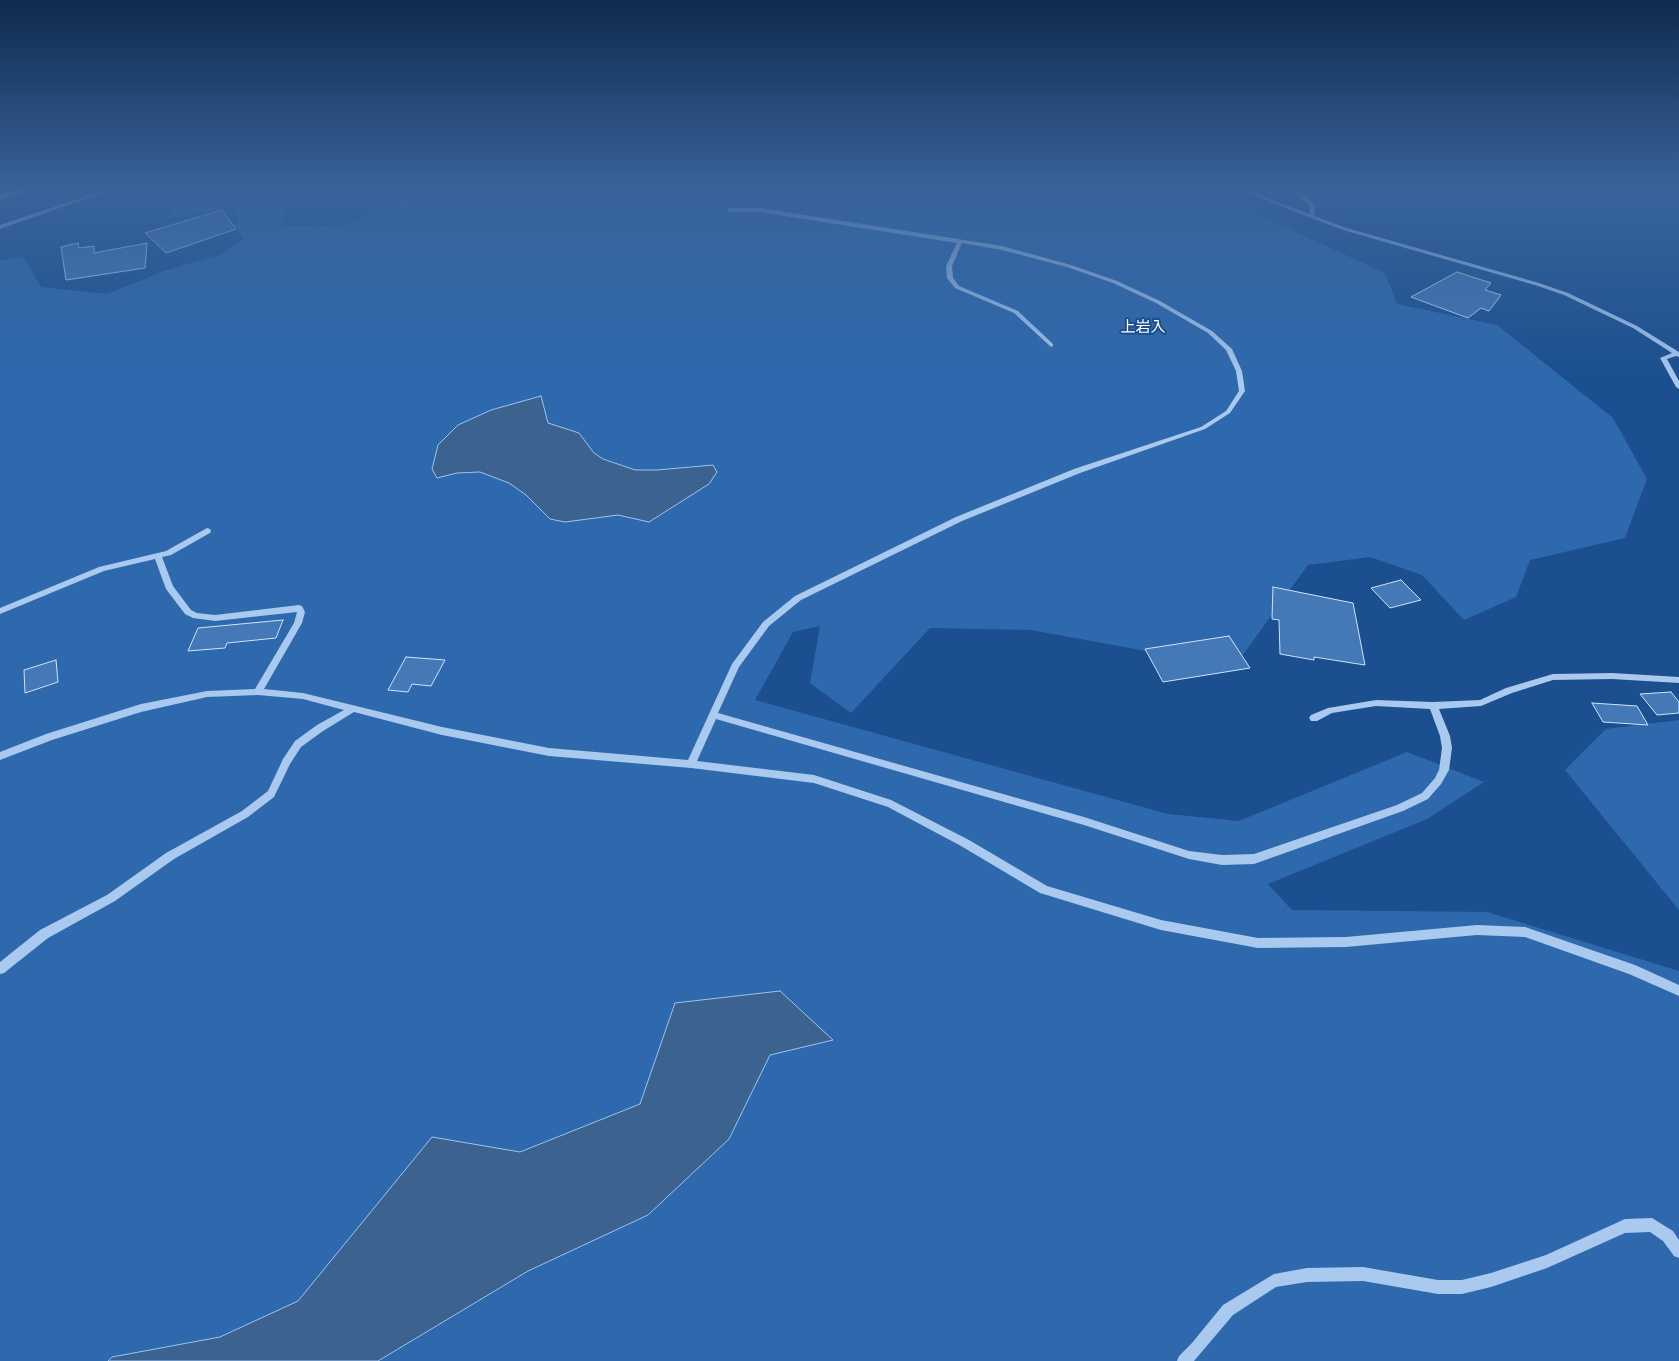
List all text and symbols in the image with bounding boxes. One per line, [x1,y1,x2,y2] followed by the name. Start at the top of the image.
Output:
[1121,319,1165,337] district label: 上岩入

